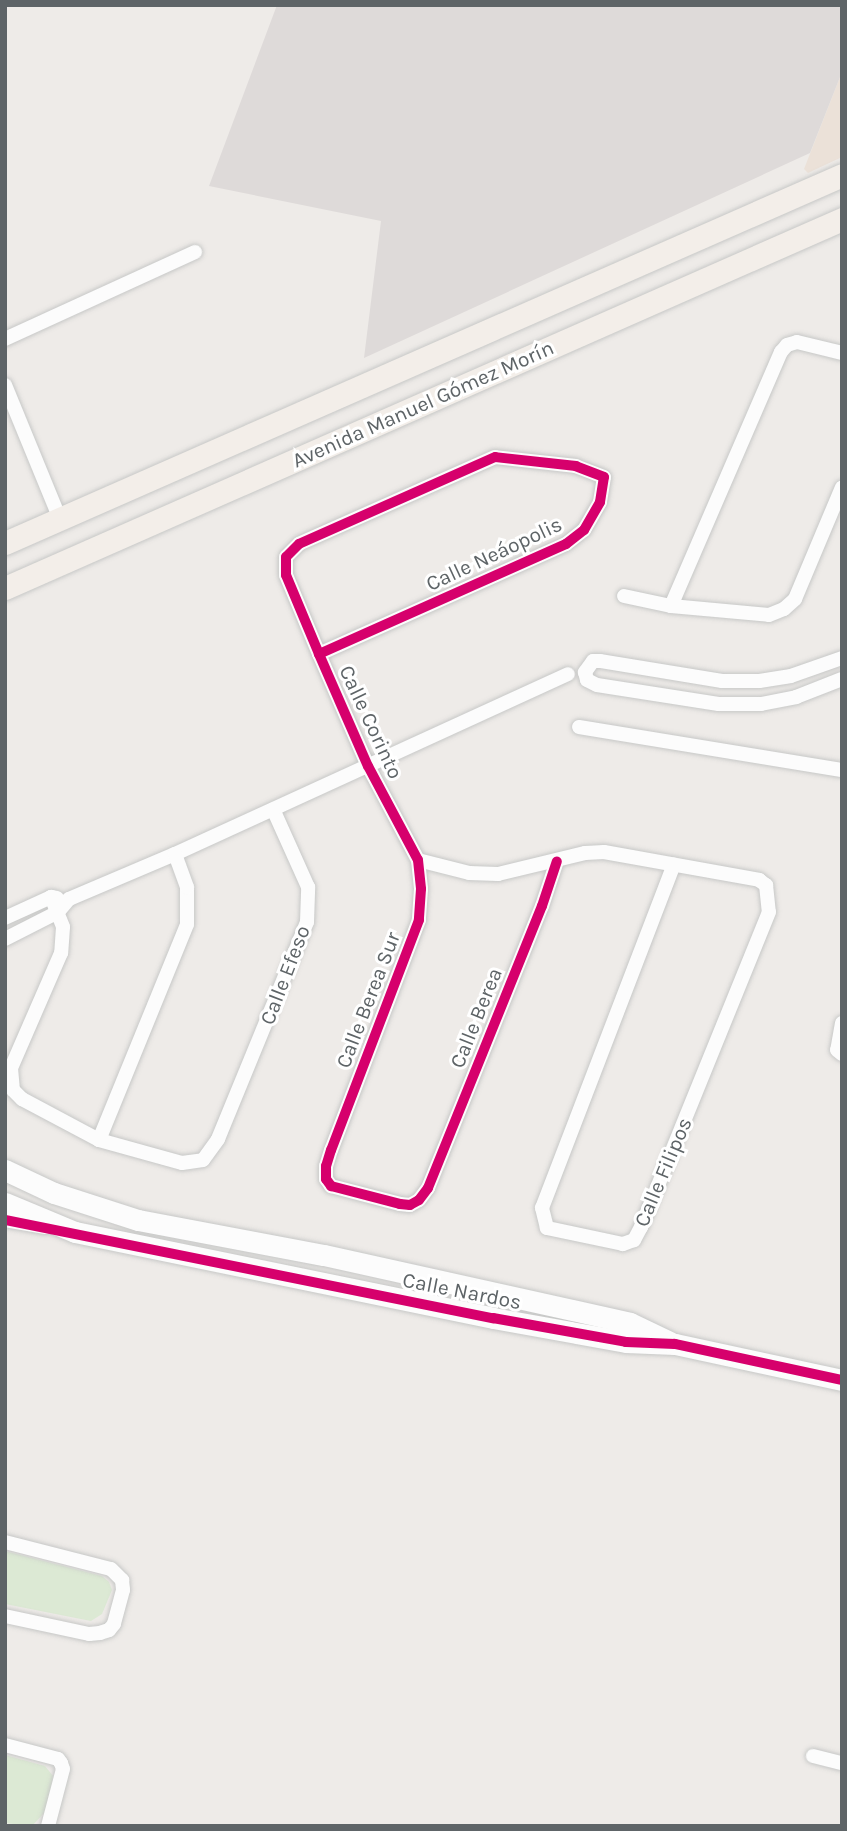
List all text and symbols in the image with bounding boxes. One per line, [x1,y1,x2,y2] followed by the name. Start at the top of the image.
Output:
[288,335,558,473] street label: Avenida Manuel Gómez Morín
[422,512,566,596] street label: Calle Neáopolis
[334,661,408,783] street label: Calle Corinto
[255,922,315,1028] street label: Calle Efeso
[330,928,406,1072] street label: Calle Berea Sur
[445,964,507,1072] street label: Calle Berea
[629,1114,697,1230] street label: Calle Filipos
[400,1267,524,1315] street label: Calle Nardos

